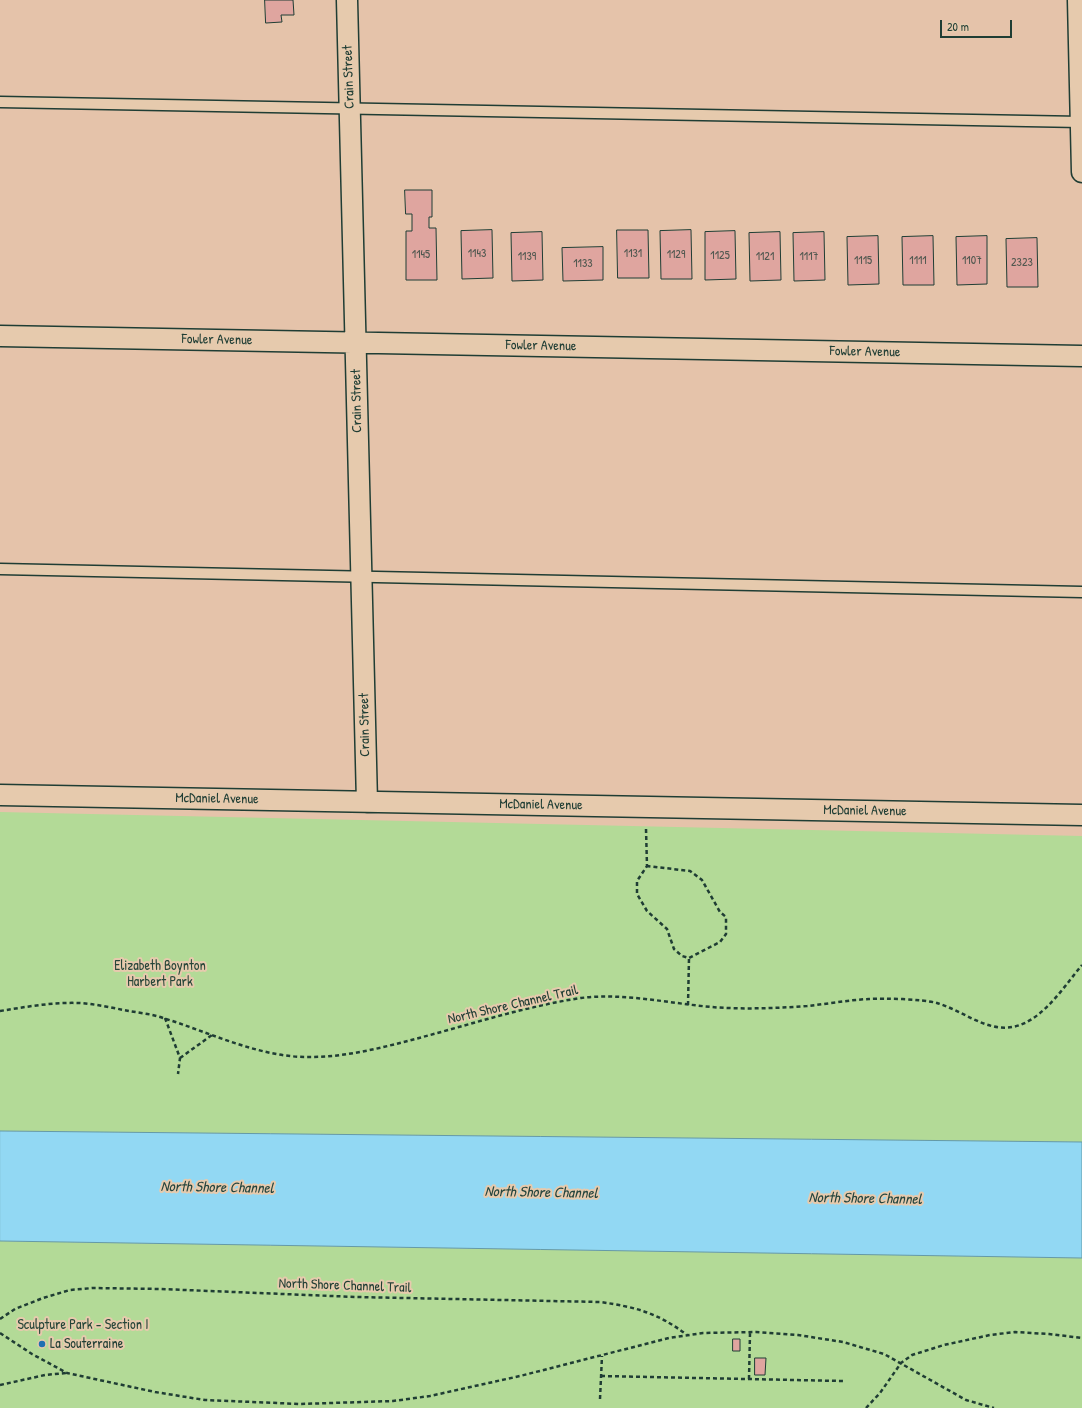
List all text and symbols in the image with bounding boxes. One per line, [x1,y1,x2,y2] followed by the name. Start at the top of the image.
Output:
[942,12,1014,38] scale bar
[947,18,969,35] text: 20 m
[339,45,359,109] street label: Crain Street
[468,247,486,261] house number: 1143
[624,247,642,261] house number: 1131
[412,248,430,262] house number: 1145
[667,248,685,262] house number: 1129
[710,249,730,263] house number: 1125
[518,250,536,264] house number: 1139
[756,250,774,264] house number: 1121
[799,250,819,264] house number: 1117
[854,254,872,268] house number: 1115
[909,254,927,268] house number: 1111
[962,254,982,268] house number: 1107
[1011,256,1033,270] house number: 2323
[573,257,593,271] house number: 1133
[181,331,253,349] street label: Fowler Avenue
[505,337,577,355] street label: Fowler Avenue
[829,343,901,361] street label: Fowler Avenue
[348,369,366,433] street label: Crain Street
[356,693,374,757] street label: Crain Street
[175,790,259,808] street label: McDaniel Avenue
[499,796,583,814] street label: McDaniel Avenue
[823,802,907,820] street label: McDaniel Avenue
[114,958,206,990] park label: Elizabeth Boynton Harbert Park
[446,982,580,1028] street label: North Shore Channel Trail
[160,1178,274,1198] water label: North Shore Channel
[484,1183,598,1203] water label: North Shore Channel
[808,1189,922,1209] water label: North Shore Channel
[278,1275,412,1297] street label: North Shore Channel Trail
[17,1317,149,1333] park label: Sculpture Park - Section I
[50,1336,123,1352] place label: La Souterraine
[37,1339,47,1349] marker: La Souterraine

